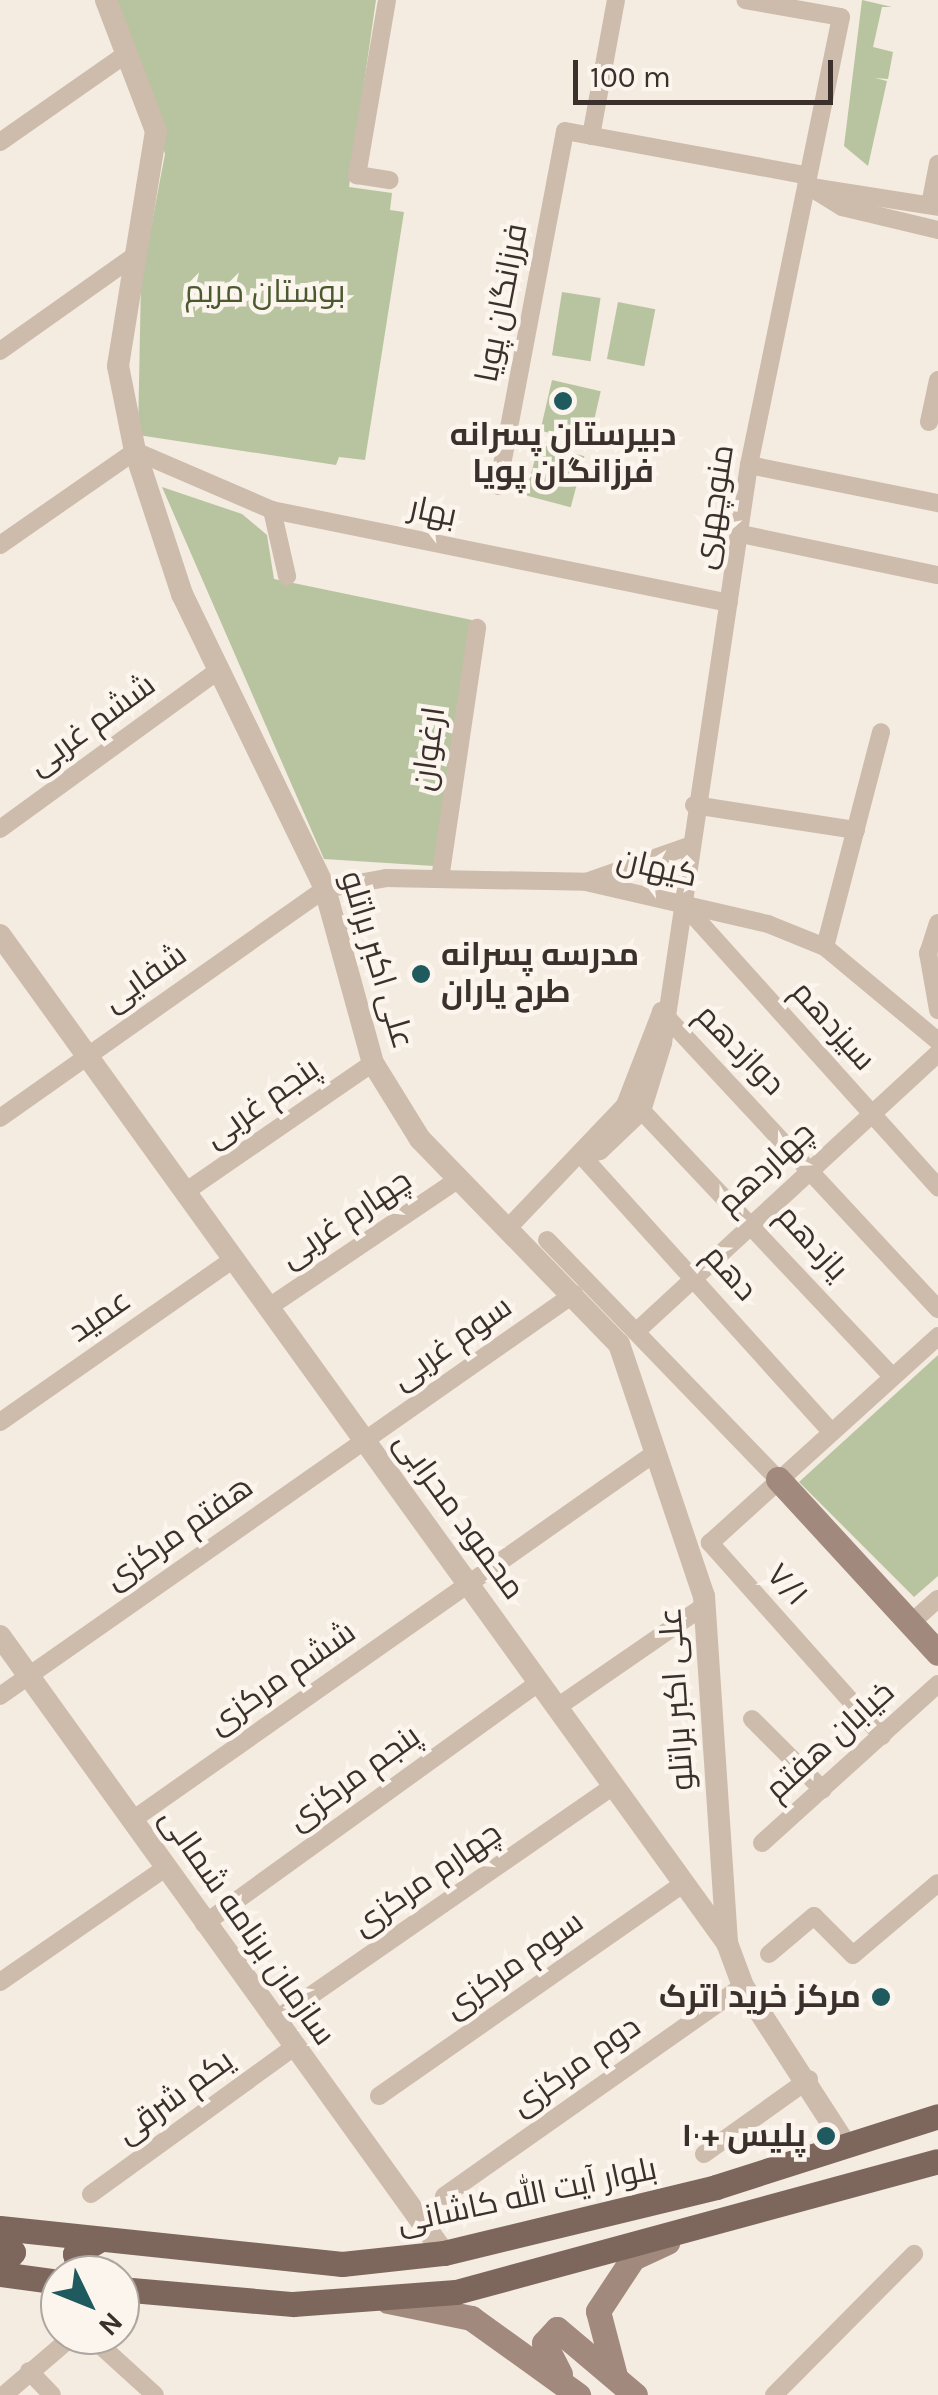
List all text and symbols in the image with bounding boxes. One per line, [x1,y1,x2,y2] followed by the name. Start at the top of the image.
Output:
[578,40,838,102] scale bar
[590,59,671,95] text: 100 m
[468,221,536,385] street label: فرزانگان پویا
[184,273,346,311] park label: بوستان مریم
[552,390,574,412] marker: دبیرستان پسرانه فرزانگان پویا
[450,417,676,492] place label: دبیرستان پسرانه فرزانگان پویا
[685,442,743,572] street label: منوچهری
[406,488,460,536] street label: بهار
[21,666,163,784] street label: ششم غربی
[404,705,454,793] street label: ارغوان
[613,840,701,896] street label: کیهان
[332,867,422,1053] street label: علی اکبر براتلو
[96,936,194,1020] street label: شفایی
[441,937,639,1012] place label: مدرسه پسرانه طرح یاران
[410,963,432,985] marker: مدرسه پسرانه طرح یاران
[783,973,883,1079] street label: سیزدهم
[687,996,793,1104] street label: دوازدهم
[197,1050,327,1156] street label: پنجم غربی
[709,1113,823,1223] street label: چهاردهم
[273,1161,419,1277] street label: چهارم غربی
[768,1197,856,1289] street label: یازدهم
[695,1237,765,1309] street label: دهم
[62,1281,138,1351] street label: عمید
[384,1288,520,1398] street label: سوم غربی
[385,1425,533,1607] street label: محمود محرابی
[97,1468,261,1598] street label: هفتم مرکزی
[758,1556,816,1614] street label: ۷/۱
[651,1606,703,1792] street label: علی اکبر براتلو
[201,1613,363,1743] street label: ششم مرکزی
[758,1673,902,1809] street label: خیابان هفتم
[280,1717,428,1839] street label: پنجم مرکزی
[151,1801,343,2053] street label: سازمان برنامه شمالی
[345,1814,509,1944] street label: چهارم مرکزی
[437,1903,591,2027] street label: سوم مرکزی
[659,1978,861,2016] place label: مرکز خرید اترک
[870,1986,892,2008] marker: مرکز خرید اترک
[504,2008,648,2124] street label: دوم مرکزی
[109,2042,241,2152] street label: یکم شرقی
[681,2117,806,2155] place label: پلیس +۱۰
[815,2125,837,2147] marker: پلیس +۱۰
[394,2150,660,2242] street label: بلوار آیت الله کاشانی
[40,2255,140,2355] north arrow
[92,2306,130,2343] text: N

